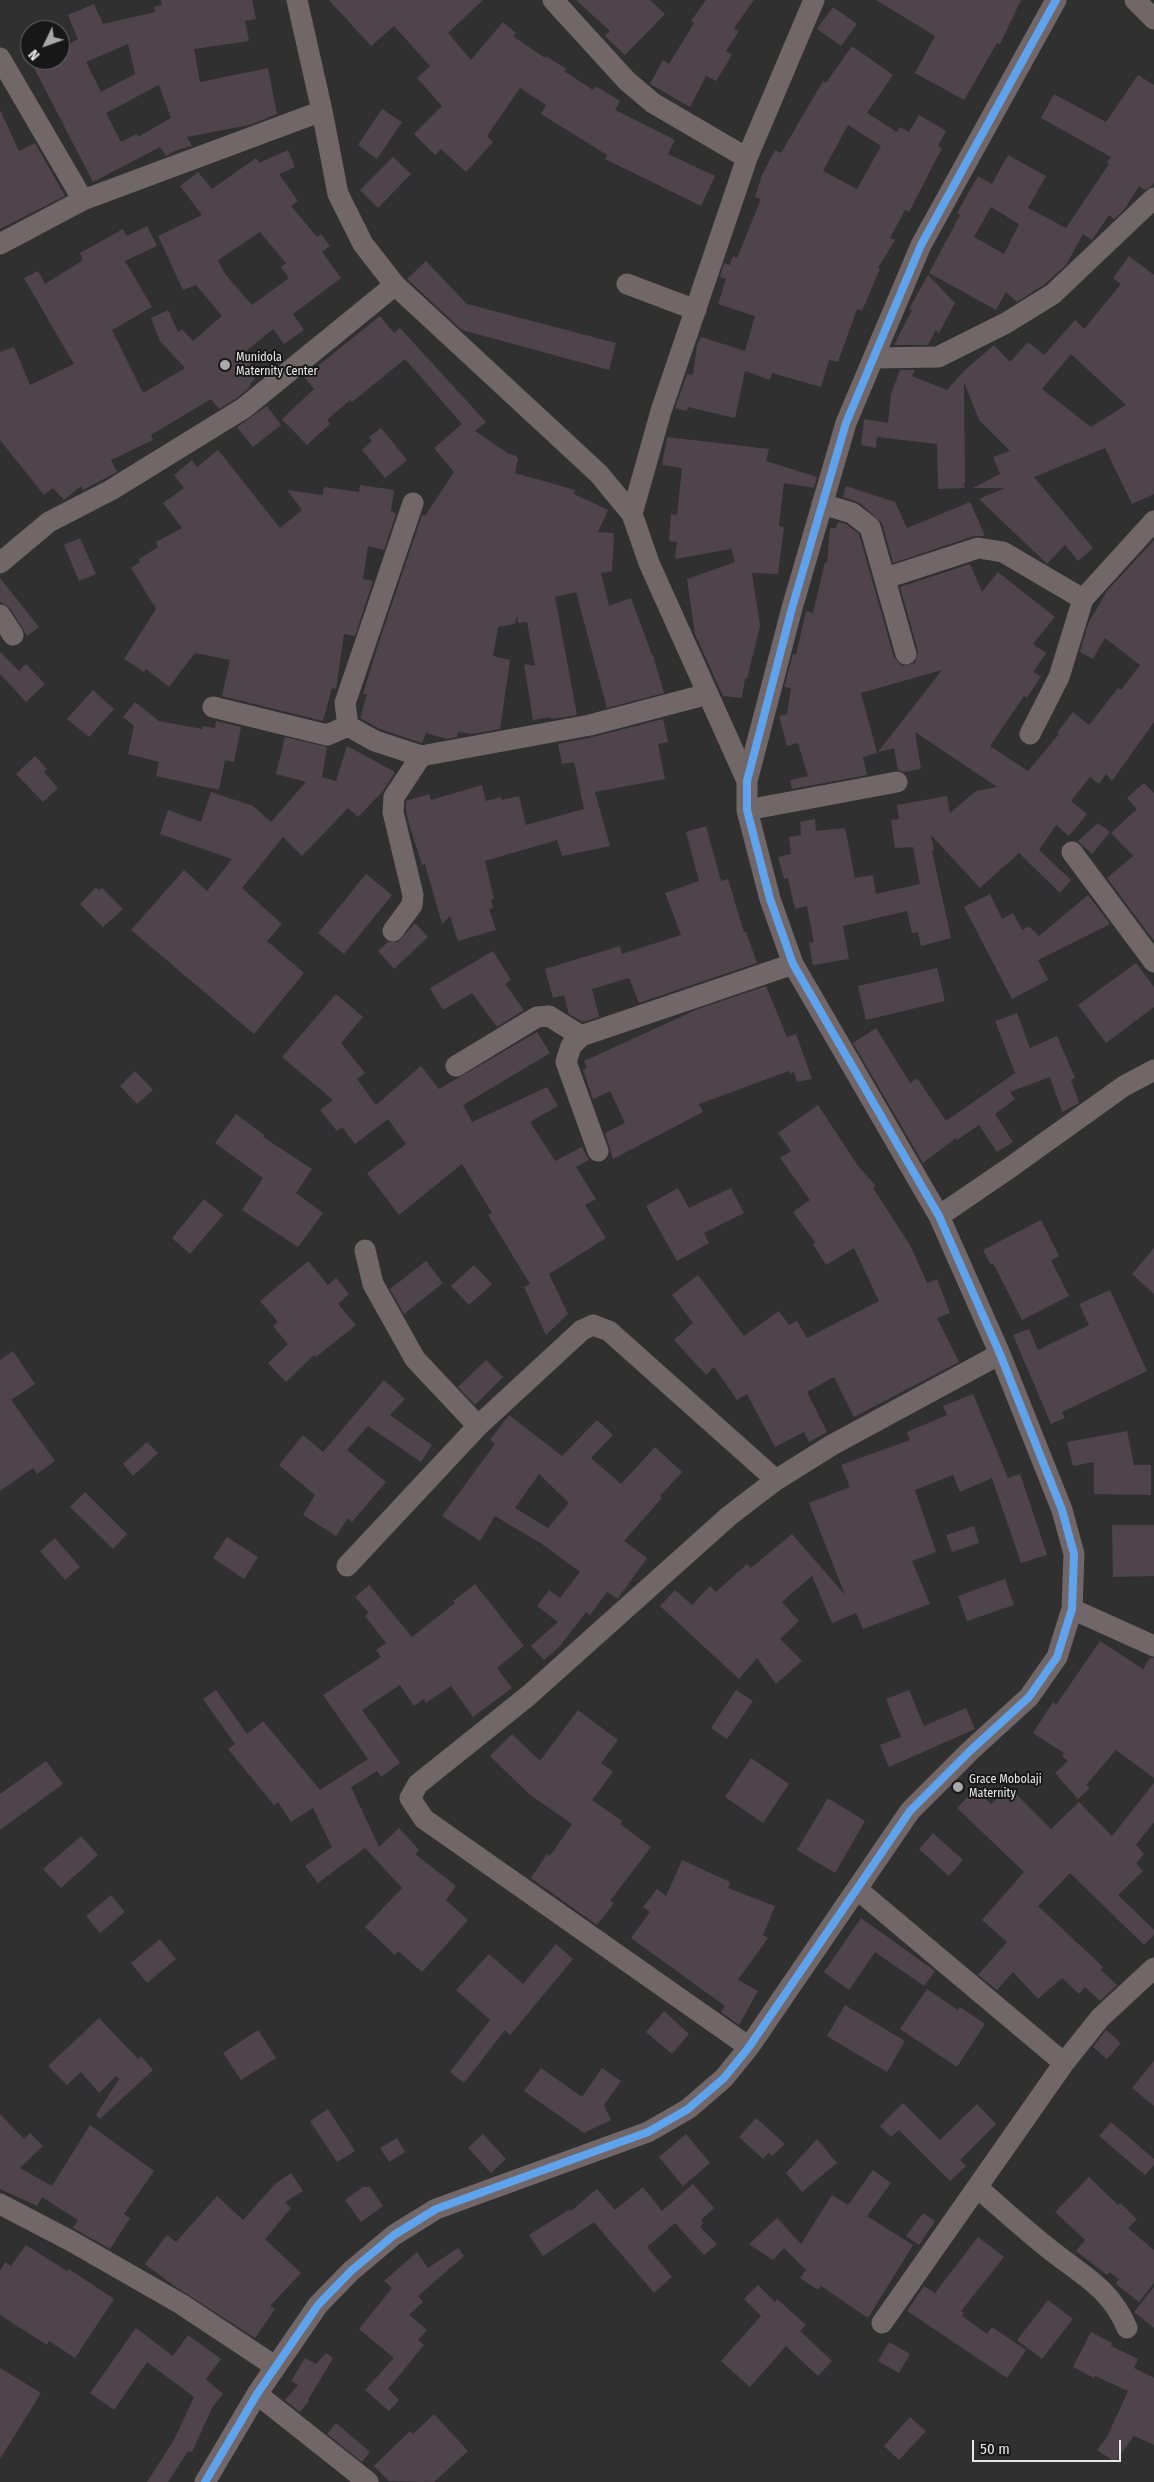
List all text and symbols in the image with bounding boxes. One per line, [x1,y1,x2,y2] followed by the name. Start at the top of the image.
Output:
[20,20,70,70] north arrow
[25,46,43,64] text: N
[236,351,318,379] place label: Munidola Maternity Center
[218,358,232,372] marker: Munidola Maternity Center
[969,1773,1042,1801] place label: Grace Mobolaji Maternity
[951,1780,965,1794] marker: Grace Mobolaji Maternity
[974,2430,1123,2462] scale bar
[980,2440,1010,2458] text: 50 m

